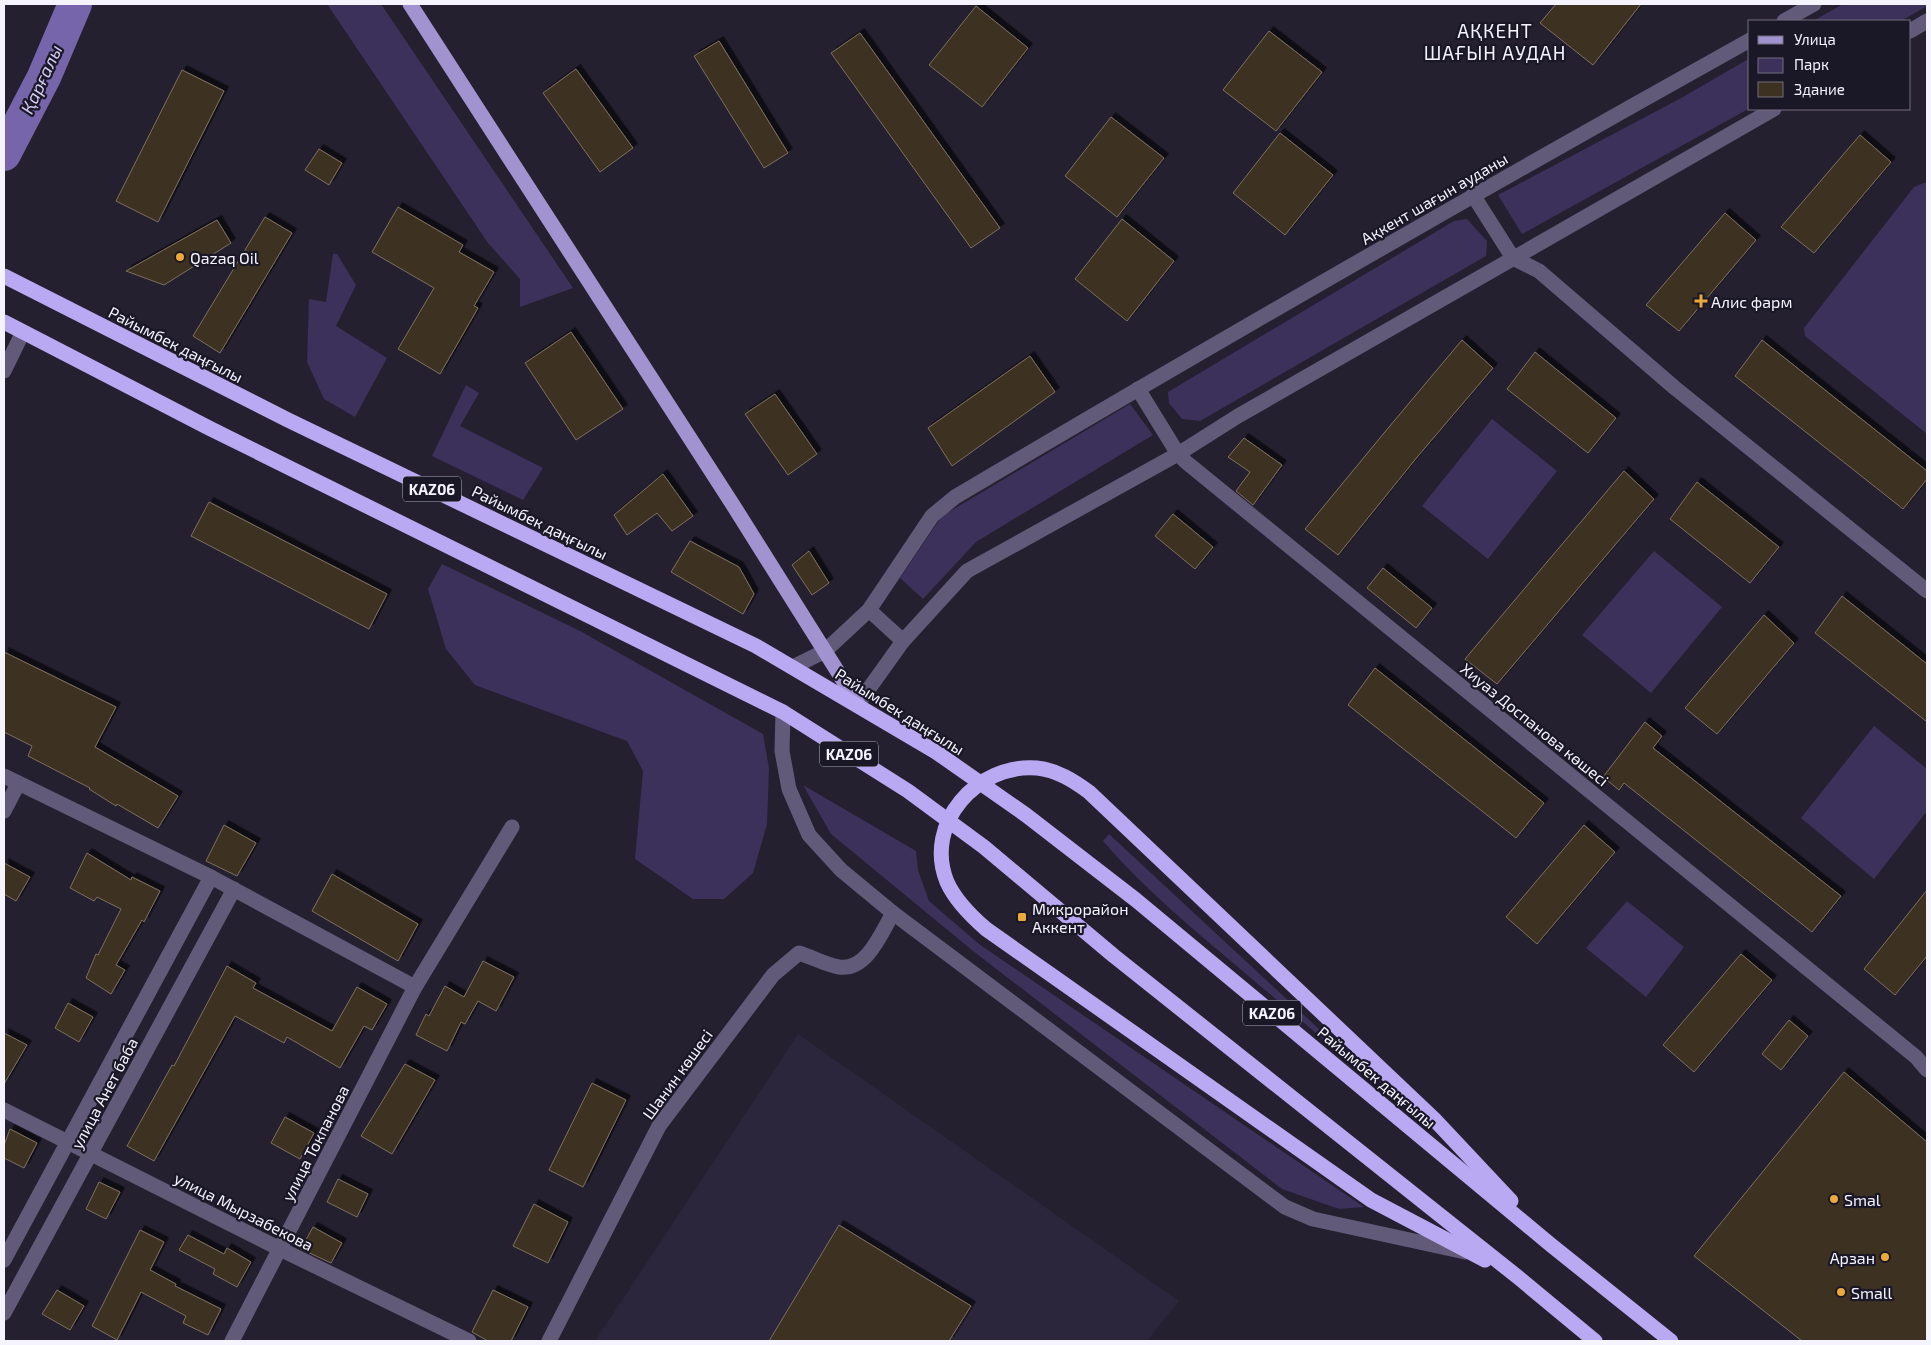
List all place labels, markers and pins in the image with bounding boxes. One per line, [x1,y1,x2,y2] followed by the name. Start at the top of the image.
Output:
[190,248,259,268] place label: Qazaq Oil
[174,251,186,263] marker: Qazaq Oil
[1711,292,1792,311] place label: Алис фарм
[1695,295,1707,307] marker: Алис фарм
[1032,899,1128,936] place label: Микрорайон Аккент
[1016,911,1028,923] marker: Микрорайон Аккент
[1844,1190,1881,1209] place label: Smal
[1828,1193,1840,1205] marker: Smal
[1830,1248,1875,1267] place label: Арзан
[1879,1251,1891,1263] marker: Арзан
[1851,1283,1893,1302] place label: Small
[1835,1286,1847,1298] marker: Small

